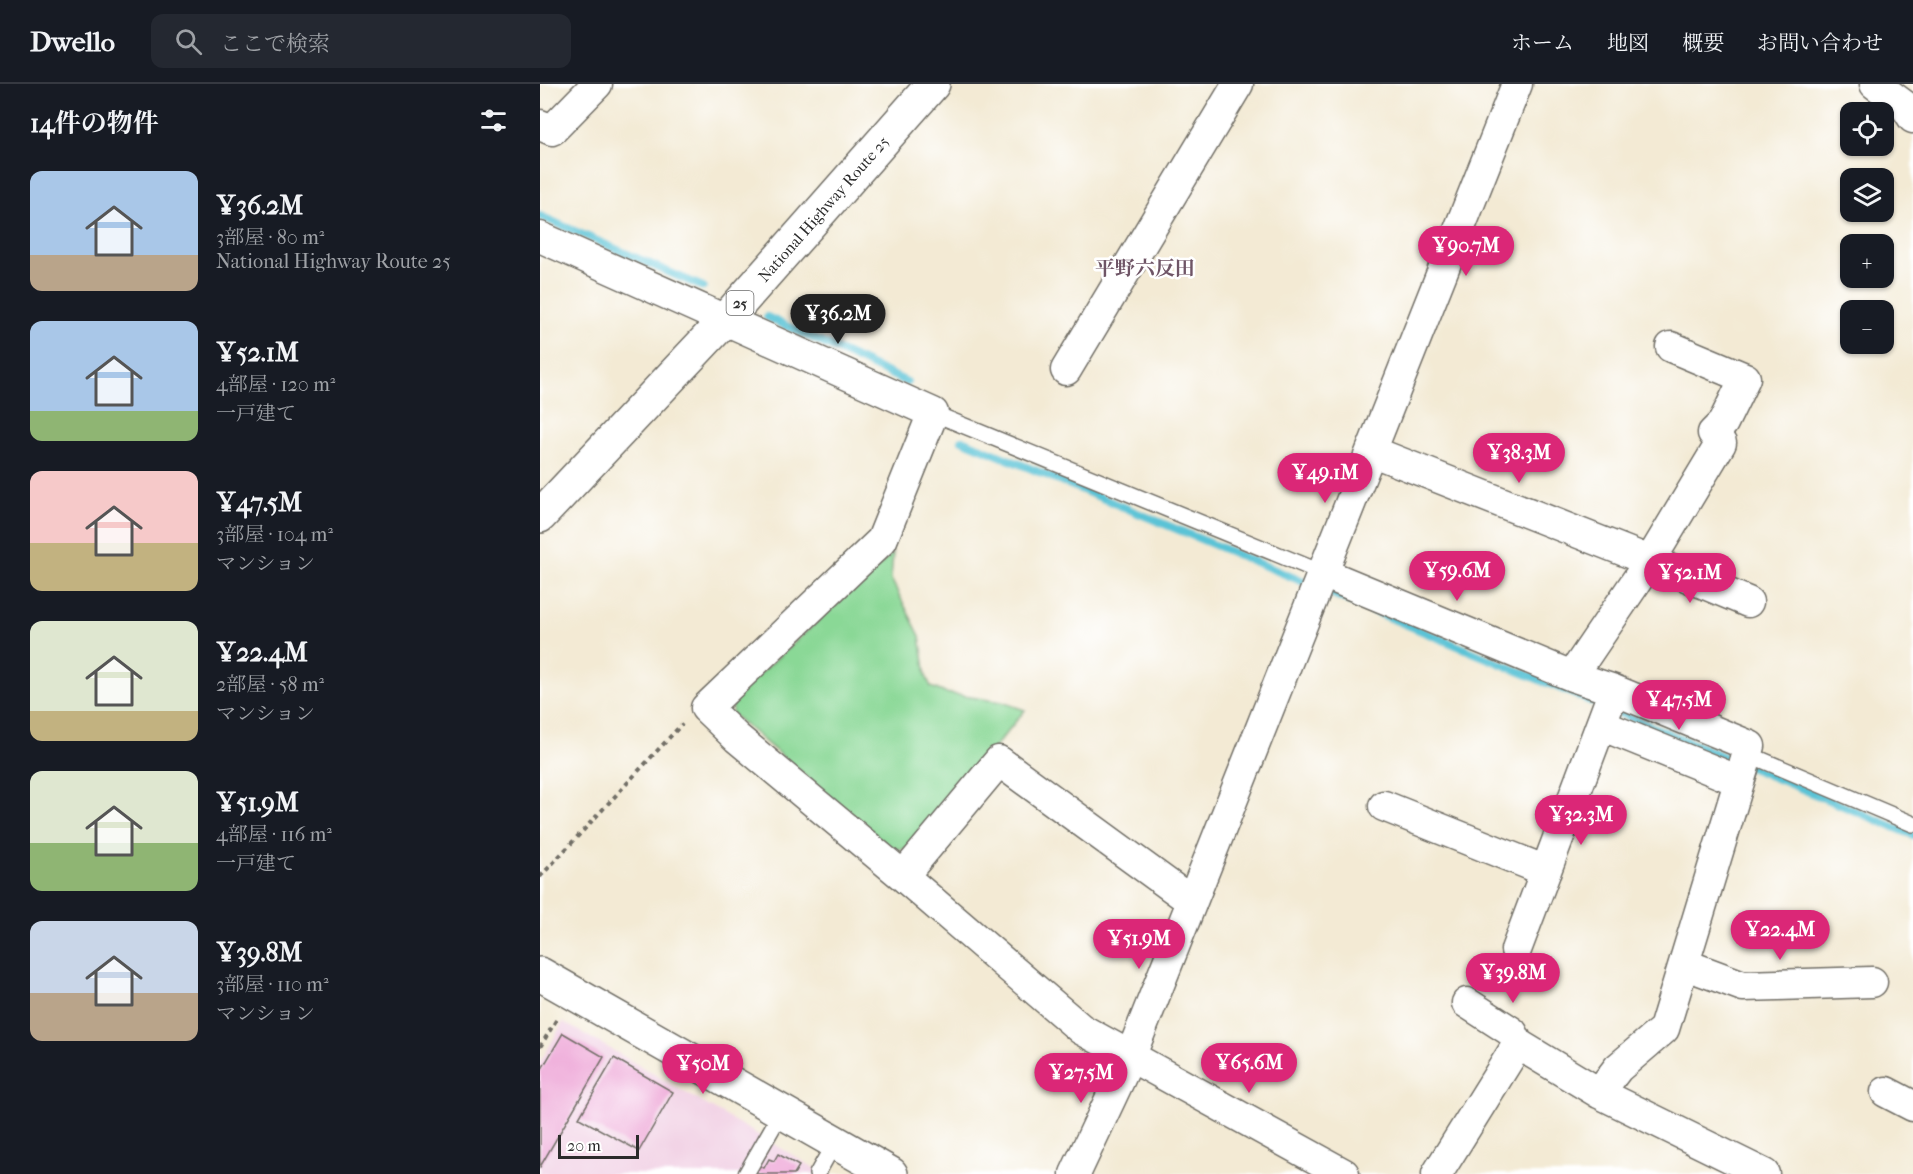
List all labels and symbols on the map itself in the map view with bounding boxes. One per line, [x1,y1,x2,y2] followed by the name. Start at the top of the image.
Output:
[754,132,893,286] street label: National Highway Route 25
[1417,226,1515,277] pin: ¥90.7M
[1095,257,1195,280] district label: 平野六反田
[726,291,754,315] road number: 25
[789,294,887,345] pin: ¥36.2M
[1470,433,1568,484] pin: ¥38.3M
[1276,453,1374,504] pin: ¥49.1M
[1408,551,1506,602] pin: ¥59.6M
[1641,553,1739,604] pin: ¥52.1M
[1630,680,1728,731] pin: ¥47.5M
[1532,795,1630,846] pin: ¥32.3M
[1731,910,1829,961] pin: ¥22.4M
[1090,919,1188,970] pin: ¥51.9M
[1464,953,1562,1004] pin: ¥39.8M
[1200,1043,1298,1094] pin: ¥65.6M
[667,1044,739,1095] pin: ¥50M
[1032,1053,1130,1104] pin: ¥27.5M
[558,1132,639,1160] scale bar

